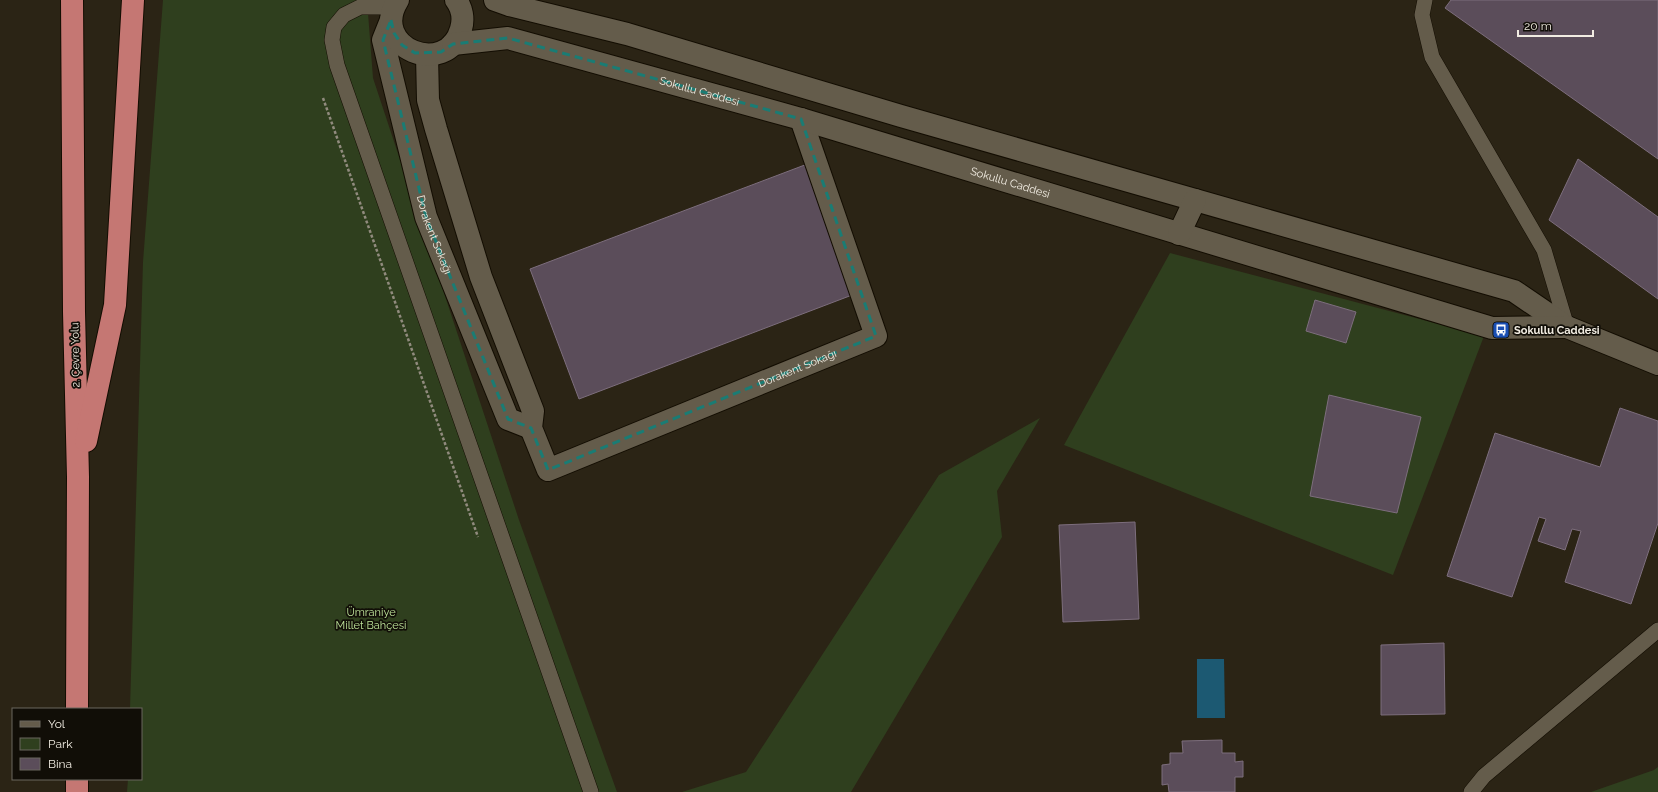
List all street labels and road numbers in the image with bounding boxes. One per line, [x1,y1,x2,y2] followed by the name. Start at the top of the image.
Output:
[658,74,741,109] street label: Sokullu Caddesi
[969,165,1052,201] street label: Sokullu Caddesi
[414,194,455,276] street label: Dorakent Sokağı
[68,322,83,388] street label: 2. Çevre Yolu
[756,347,838,390] street label: Dorakent Sokağı

